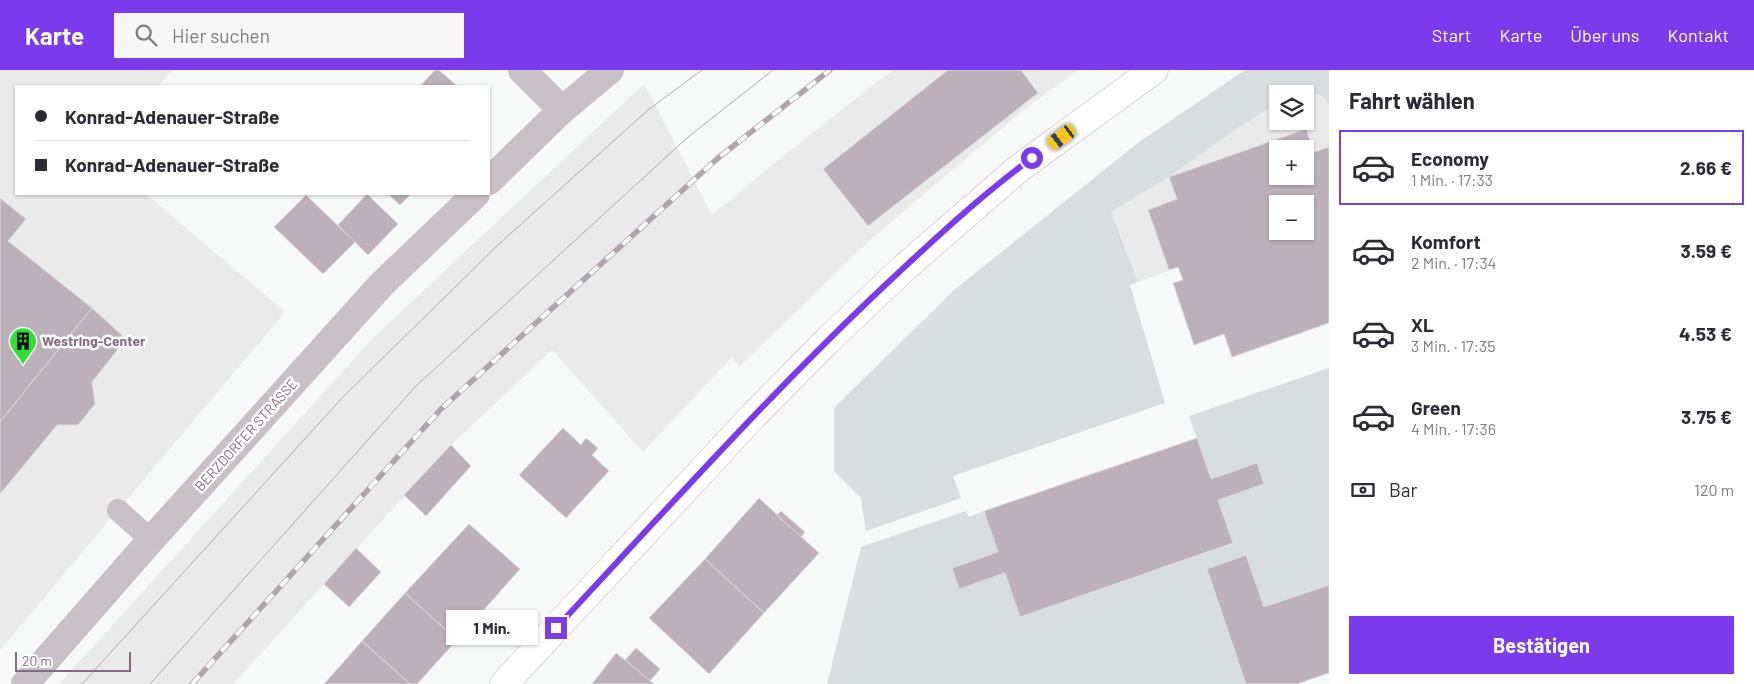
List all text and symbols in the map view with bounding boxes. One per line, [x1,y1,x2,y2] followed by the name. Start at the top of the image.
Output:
[114,13,464,58] search box
[25,21,84,50] text: Karte
[132,21,160,49] icon: search
[172,24,270,47] text: Hier suchen
[1432,24,1471,46] text: Start
[1499,24,1542,46] text: Karte
[1570,24,1639,46] text: Über uns
[1667,24,1729,46] text: Kontakt
[1269,85,1314,240] map controls
[1269,85,1314,130] button: layers
[1349,87,1475,113] text: Fahrt wählen
[65,105,279,128] text: Konrad-Adenauer-Straße
[1045,122,1078,152] car
[1269,140,1314,185] button: +
[1351,145,1396,190] icon: car
[1021,147,1043,169] route start
[1411,147,1489,170] text: Economy
[65,153,279,176] text: Konrad-Adenauer-Straße
[1680,156,1732,179] text: 2.66 €
[1411,170,1493,189] text: 1 Min. · 17:33
[1269,195,1314,240] button: −
[1351,228,1396,273] icon: car
[1411,230,1481,253] text: Komfort
[1680,239,1732,262] text: 3.59 €
[1411,253,1496,272] text: 2 Min. · 17:34
[1351,311,1396,356] icon: car
[1411,313,1434,336] text: XL
[1679,322,1732,345] text: 4.53 €
[8,326,38,365] building icon: Westring-Center
[42,332,146,349] place label: Westring-Center
[1411,336,1496,355] text: 3 Min. · 17:35
[191,375,300,494] street label: BERZDORFER STRASSE
[1351,394,1396,439] icon: car
[1411,396,1461,419] text: Green
[1681,405,1732,428] text: 3.75 €
[1411,419,1496,438] text: 4 Min. · 17:36
[1349,476,1377,504] icon: cash
[1389,478,1417,501] text: Bar
[1694,480,1734,499] text: 120 m
[446,610,538,646] callout: 1 Min.
[1349,616,1734,674] button: Bestätigen
[545,617,567,639] route end
[473,618,511,637] text: 1 Min.
[15,649,131,672] scale bar
[22,652,52,669] text: 20 m

